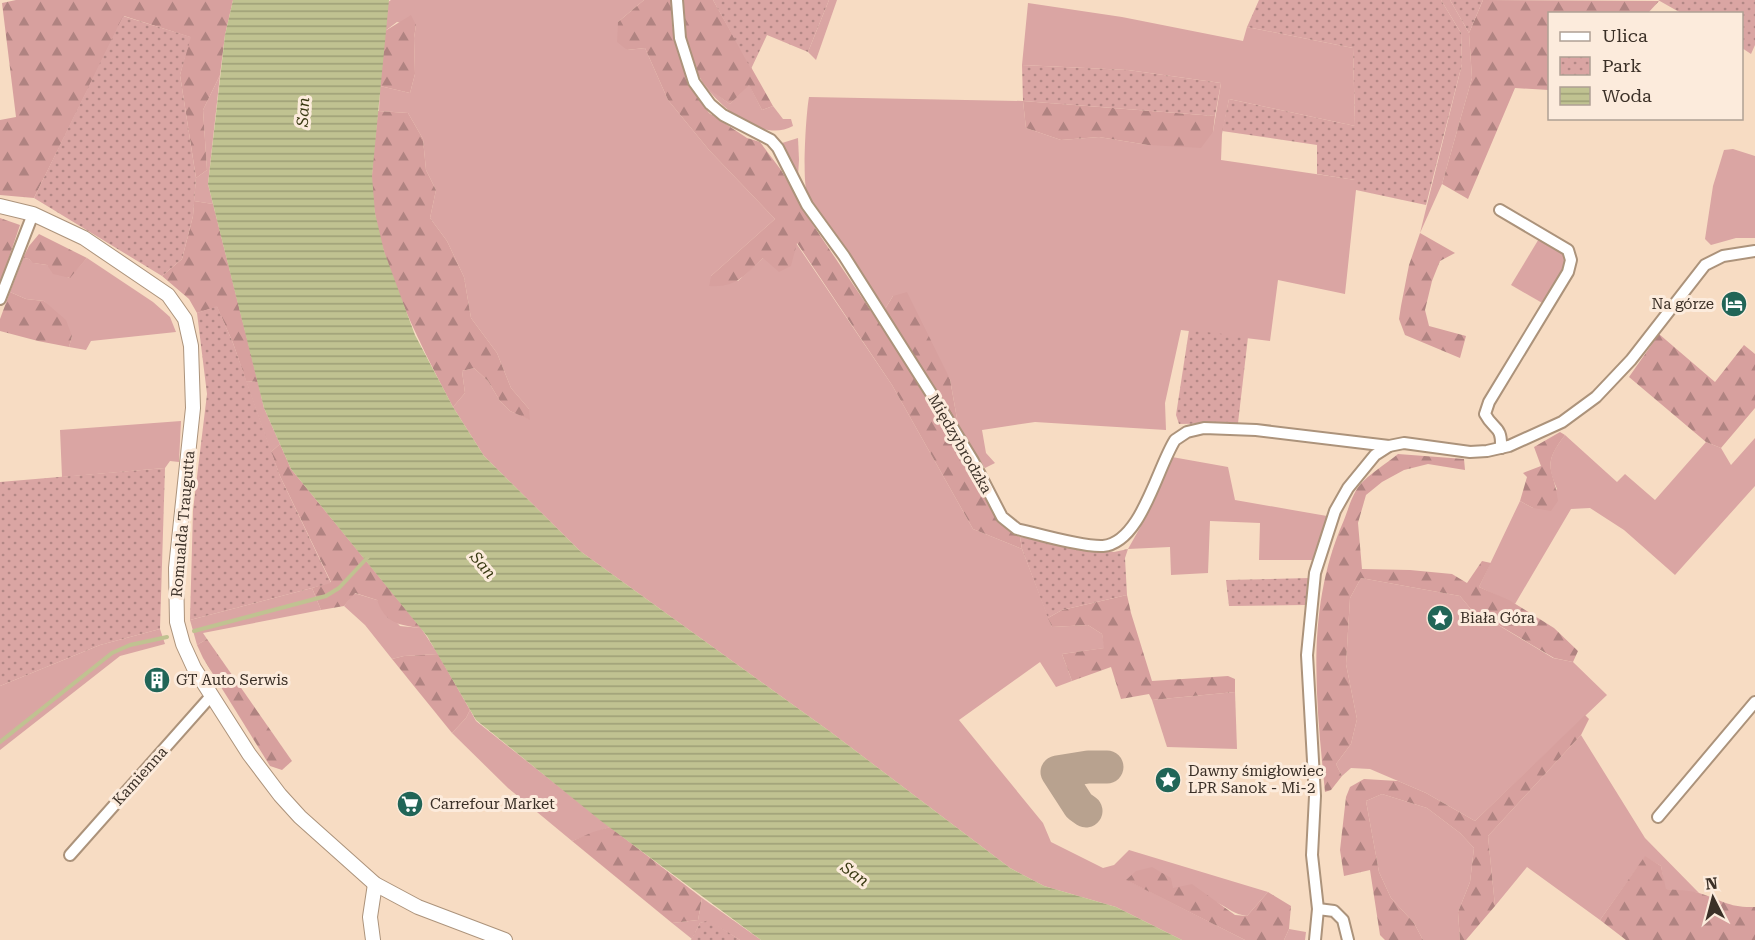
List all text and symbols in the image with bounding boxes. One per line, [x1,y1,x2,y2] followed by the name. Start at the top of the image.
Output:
[1548,12,1743,120] legend
[1602,25,1648,46] text: Ulica
[1602,55,1642,76] text: Park
[1602,85,1652,106] text: Woda
[293,97,313,128] water label: San
[1719,289,1749,319] hotel icon: Na górze
[1651,295,1714,313] place label: Na górze
[924,391,996,497] street label: Międzybrodzka
[168,450,198,598] street label: Romualda Traugutta
[466,547,500,582] water label: San
[1425,603,1455,633] place icon: Biała Góra
[1460,609,1535,627] place label: Biała Góra
[142,665,172,695] building icon: GT Auto Serwis
[176,671,288,689] place label: GT Auto Serwis
[109,743,171,809] street label: Kamienna
[1188,762,1324,797] place label: Dawny śmigłowiec LPR Sanok - Mi-2
[1153,765,1183,795] place icon: Dawny śmigłowiec LPR Sanok - Mi-2
[395,789,425,819] supermarket icon: Carrefour Market
[430,795,555,813] place label: Carrefour Market
[837,857,873,890] water label: San
[1683,868,1743,928] north arrow
[1704,873,1719,894] text: N

